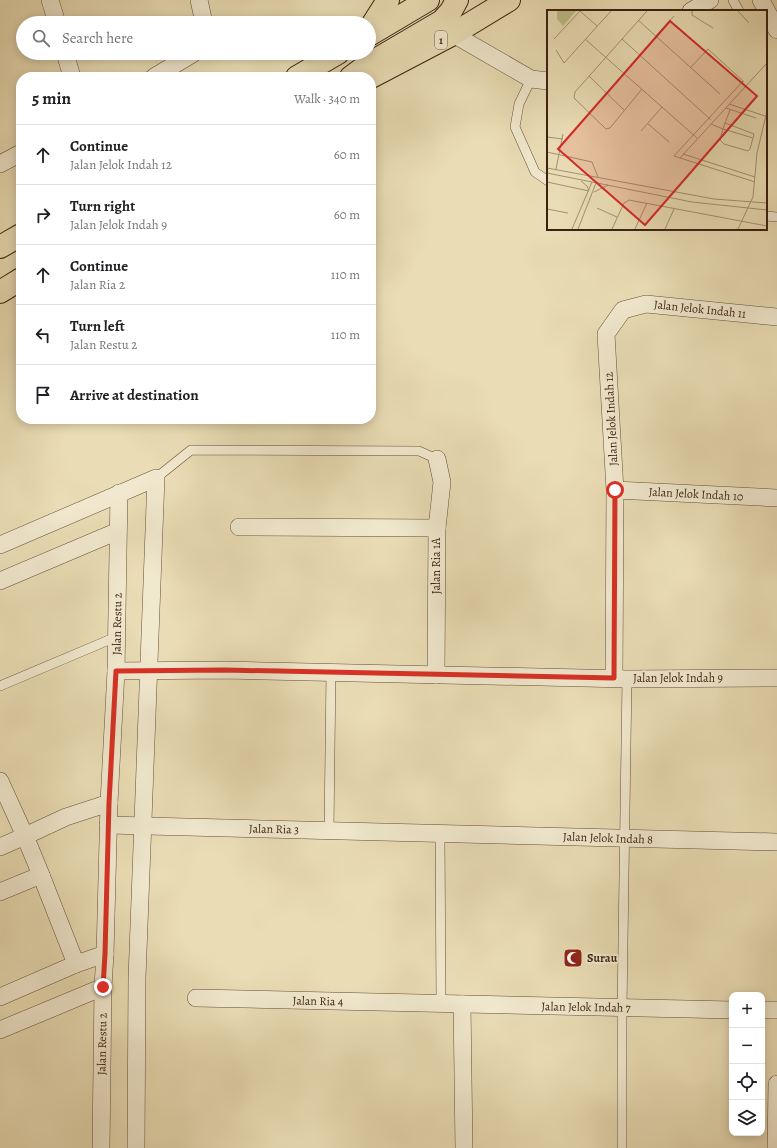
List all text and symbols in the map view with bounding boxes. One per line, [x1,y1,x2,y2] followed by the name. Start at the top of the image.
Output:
[547,10,767,230] inset map
[16,16,376,60] search box
[30,27,52,49] icon: search
[62,28,133,48] text: Search here
[435,31,447,49] road number: 1
[32,87,71,110] text: 5 min
[294,90,360,107] text: Walk · 340 m
[70,136,128,156] text: Continue
[32,144,54,166] icon: ahead
[334,146,360,163] text: 60 m
[70,156,172,173] text: Jalan Jelok Indah 12
[70,196,135,216] text: Turn right
[32,204,54,226] icon: right
[334,206,360,223] text: 60 m
[70,216,167,233] text: Jalan Jelok Indah 9
[70,256,128,276] text: Continue
[32,264,54,286] icon: ahead
[331,266,360,283] text: 110 m
[70,276,125,293] text: Jalan Ria 2
[653,296,747,322] street label: Jalan Jelok Indah 11
[70,316,125,336] text: Turn left
[32,324,54,346] icon: left
[331,326,360,343] text: 110 m
[70,336,138,353] text: Jalan Restu 2
[601,371,621,466] street label: Jalan Jelok Indah 12
[32,384,54,406] icon: arrive
[70,385,199,405] text: Arrive at destination
[606,481,624,499] route start
[648,484,744,504] street label: Jalan Jelok Indah 10
[428,537,444,594] street label: Jalan Ria 1A
[108,592,126,655] street label: Jalan Restu 2
[633,670,723,686] street label: Jalan Jelok Indah 9
[249,821,299,837] street label: Jalan Ria 3
[563,828,653,848] street label: Jalan Jelok Indah 8
[562,947,584,969] mosque icon: Surau
[587,950,618,966] place label: Surau
[94,978,112,996] route end
[729,992,765,1136] map controls
[729,992,765,1028] button: +
[293,993,344,1009] street label: Jalan Ria 4
[541,998,632,1016] street label: Jalan Jelok Indah 7
[93,1012,111,1075] street label: Jalan Restu 2
[729,1028,765,1064] button: −
[729,1064,765,1100] button: locate
[729,1100,765,1136] button: layers

